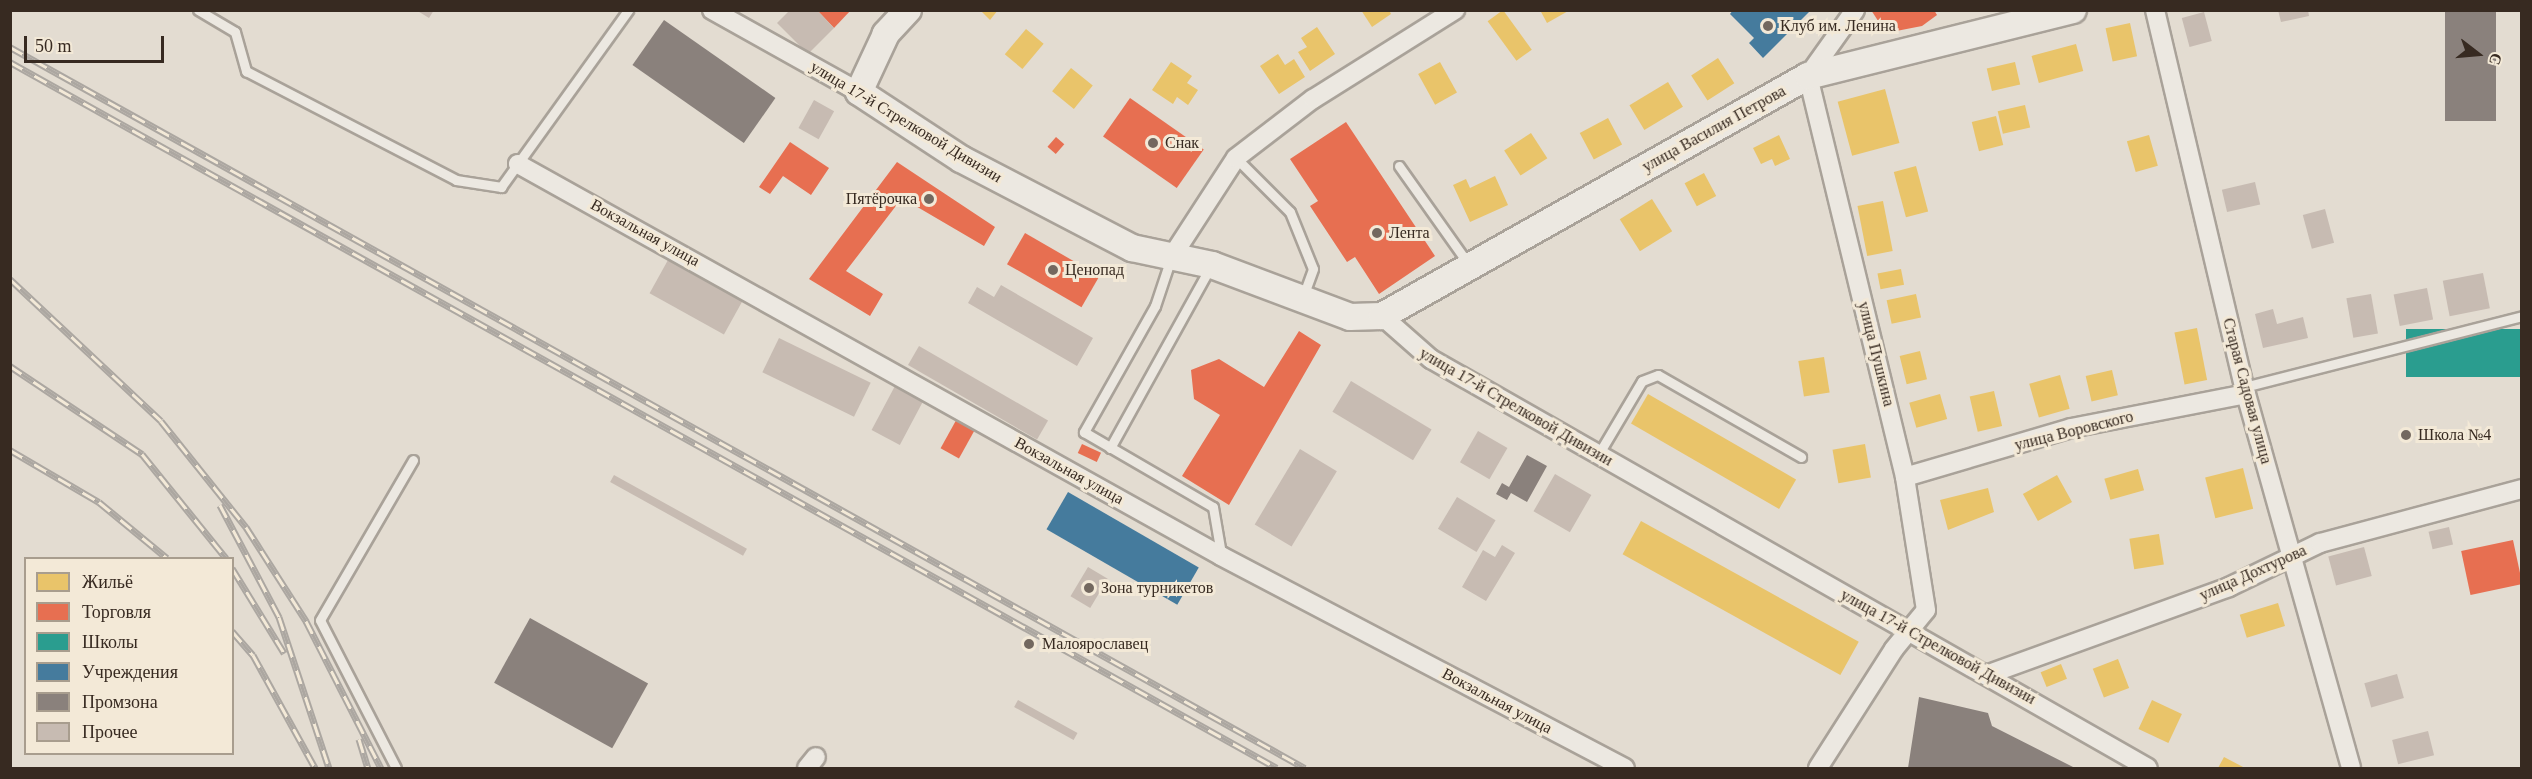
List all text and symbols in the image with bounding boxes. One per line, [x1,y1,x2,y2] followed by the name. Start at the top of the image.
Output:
[1780,16,1896,36] place label: Клуб им. Ленина
[1761,19,1775,33] marker: Клуб им. Ленина
[27,24,166,62] scale bar
[2448,24,2508,84] north arrow
[35,36,72,56] text: 50 m
[2486,51,2506,67] text: С
[807,57,1005,187] street label: улица 17-й Стрелковой Дивизии
[1639,82,1789,176] street label: улица Василия Петрова
[1165,133,1199,153] place label: Снак
[1146,136,1160,150] marker: Снак
[846,189,917,209] place label: Пятёрочка
[922,192,936,206] marker: Пятёрочка
[587,195,703,271] street label: Вокзальная улица
[1389,223,1430,243] place label: Лента
[1370,226,1384,240] marker: Лента
[1065,260,1124,280] place label: Ценопад
[1046,263,1060,277] marker: Ценопад
[1854,300,1898,408] street label: улица Пушкина
[2218,316,2276,466] street label: Старая Садовая улица
[1416,344,1616,470] street label: улица 17-й Стрелковой Дивизии
[2013,407,2135,455] street label: улица Воровского
[2418,425,2491,445] place label: Школа №4
[2399,428,2413,442] marker: Школа №4
[1011,433,1127,509] street label: Вокзальная улица
[2197,541,2309,605] street label: улица Дохтурова
[24,557,234,755] legend
[82,572,133,592] text: Жильё
[1101,578,1213,598] place label: Зона турникетов
[1082,581,1096,595] marker: Зона турникетов
[1837,585,2039,709] street label: улица 17-й Стрелковой Дивизии
[82,602,151,622] text: Торговля
[82,632,138,652] text: Школы
[1042,634,1148,654] place label: Малоярославец
[1020,635,1038,653] marker: Малоярославец
[82,662,178,682] text: Учреждения
[1439,664,1555,738] street label: Вокзальная улица
[82,692,158,712] text: Промзона
[82,722,138,742] text: Прочее

